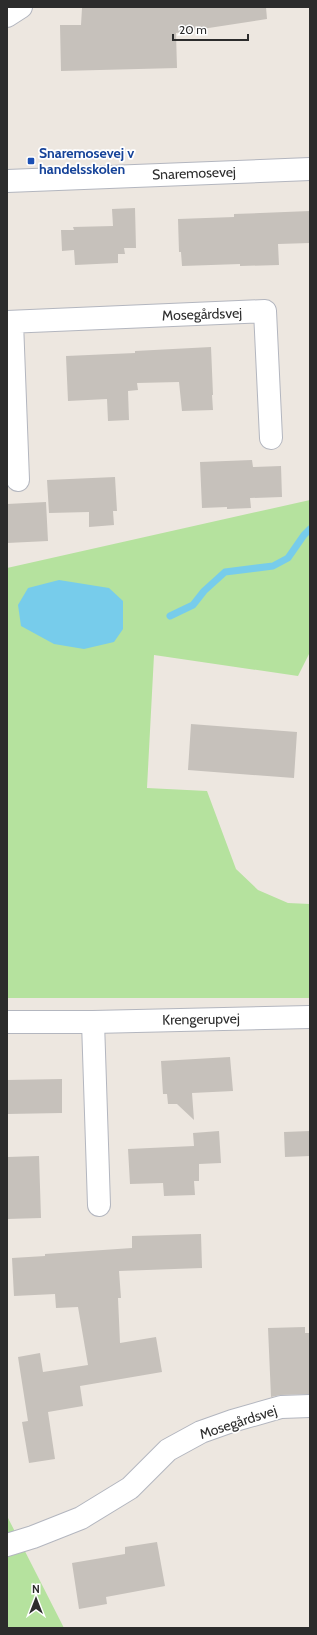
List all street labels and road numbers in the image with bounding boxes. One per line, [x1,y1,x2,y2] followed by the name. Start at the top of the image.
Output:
[152,163,236,183] street label: Snaremosevej
[162,304,242,324] street label: Mosegårdsvej
[162,1009,240,1029] street label: Krengerupvej
[197,1401,279,1443] street label: Mosegårdsvej

